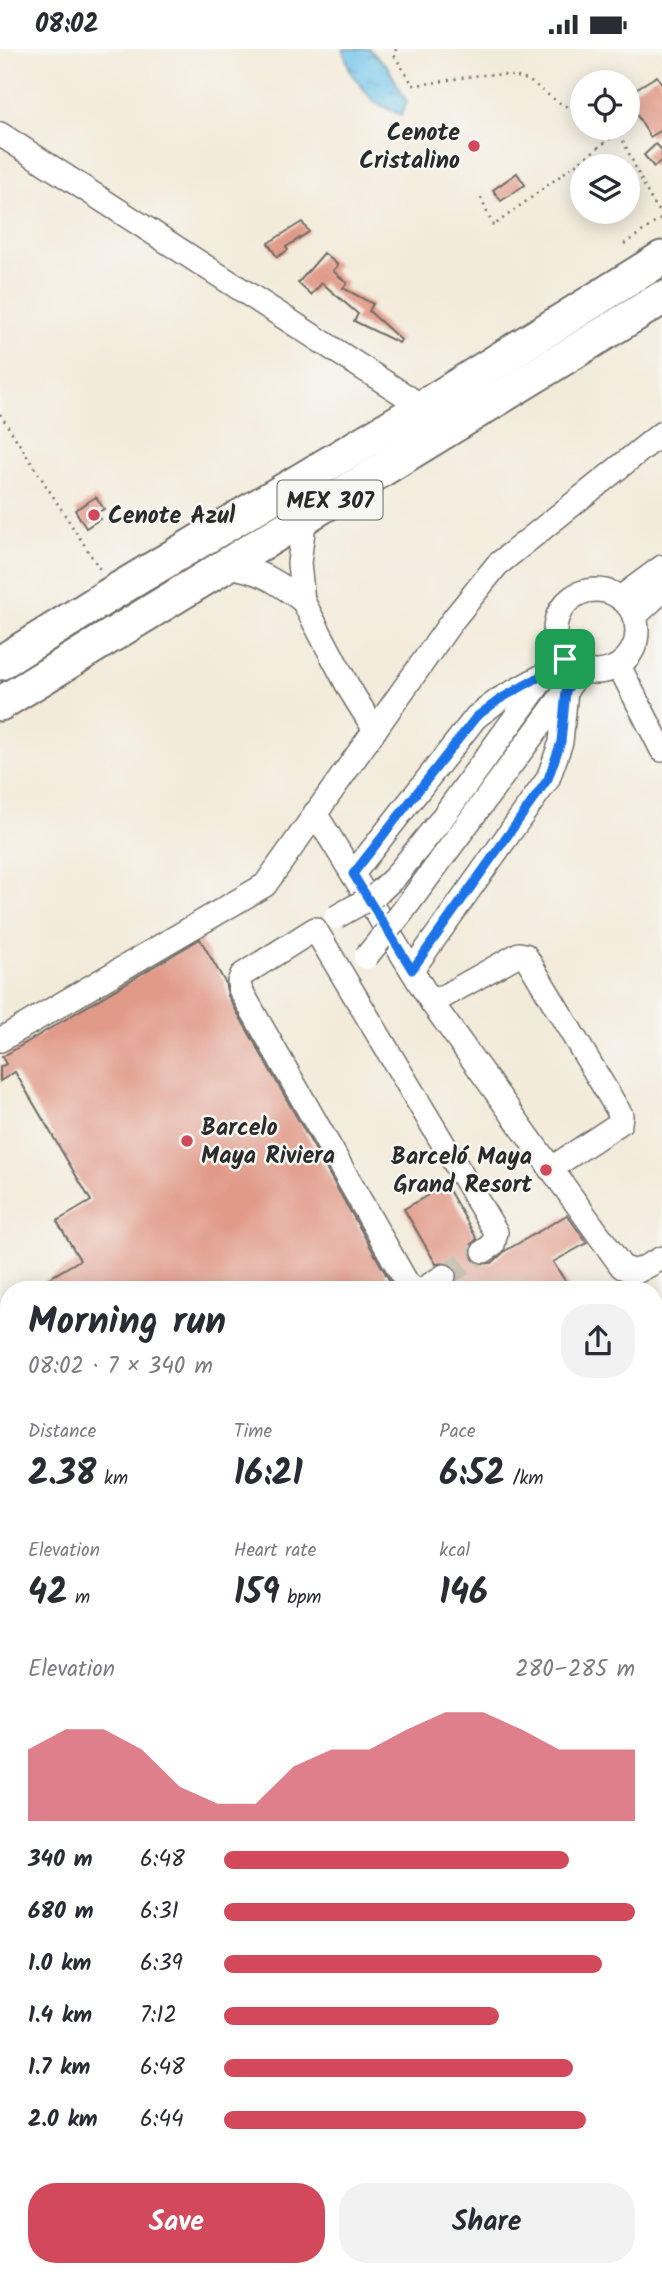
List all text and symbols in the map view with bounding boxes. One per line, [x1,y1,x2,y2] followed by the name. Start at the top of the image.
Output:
[35,4,99,46] text: 08:02
[570,70,640,224] map controls
[570,70,640,140] button: locate
[359,114,460,181] place label: Cenote Cristalino
[466,138,482,154] marker: Cenote Cristalino
[570,154,640,224] button: layers
[278,481,382,520] road number: MEX 307
[108,497,236,536] place label: Cenote Azul
[86,507,102,523] marker: Cenote Azul
[535,629,595,689] pin
[546,640,584,678] icon: arrive
[201,1109,335,1176] place label: Barcelo Maya Riviera
[179,1133,195,1149] marker: Barcelo Maya Riviera
[391,1138,533,1205] place label: Barceló Maya Grand Resort
[538,1162,554,1178] marker: Barceló Maya Grand Resort
[28,1293,226,1353] text: Morning run
[561,1304,635,1378] button: share
[28,1349,213,1385] text: 08:02 · 7 × 340 m
[28,1417,96,1447] text: Distance
[234,1417,272,1447] text: Time
[439,1417,476,1447] text: Pace
[28,1447,97,1503] text: 2.38
[234,1447,303,1503] text: 16:21
[439,1447,505,1503] text: 6:52
[97,1464,128,1494] text: km
[505,1464,543,1494] text: /km
[28,1536,100,1566] text: Elevation
[234,1536,316,1566] text: Heart rate
[439,1536,470,1566] text: kcal
[28,1566,67,1622] text: 42
[234,1566,280,1622] text: 159
[439,1566,488,1622] text: 146
[67,1583,90,1613] text: m
[280,1583,321,1613] text: bpm
[28,1652,115,1688] text: Elevation
[515,1652,635,1688] text: 280–285 m
[28,1842,93,1878] text: 340 m
[140,1842,185,1878] text: 6:48
[28,1894,94,1930] text: 680 m
[140,1894,179,1930] text: 6:31
[28,1946,91,1982] text: 1.0 km
[140,1946,183,1982] text: 6:39
[28,1998,92,2034] text: 1.4 km
[140,1998,177,2034] text: 7:12
[28,2050,90,2086] text: 1.7 km
[140,2050,185,2086] text: 6:48
[28,2102,98,2138] text: 2.0 km
[140,2102,184,2138] text: 6:44
[28,2183,325,2263] button: Save
[339,2183,635,2263] button: Share

